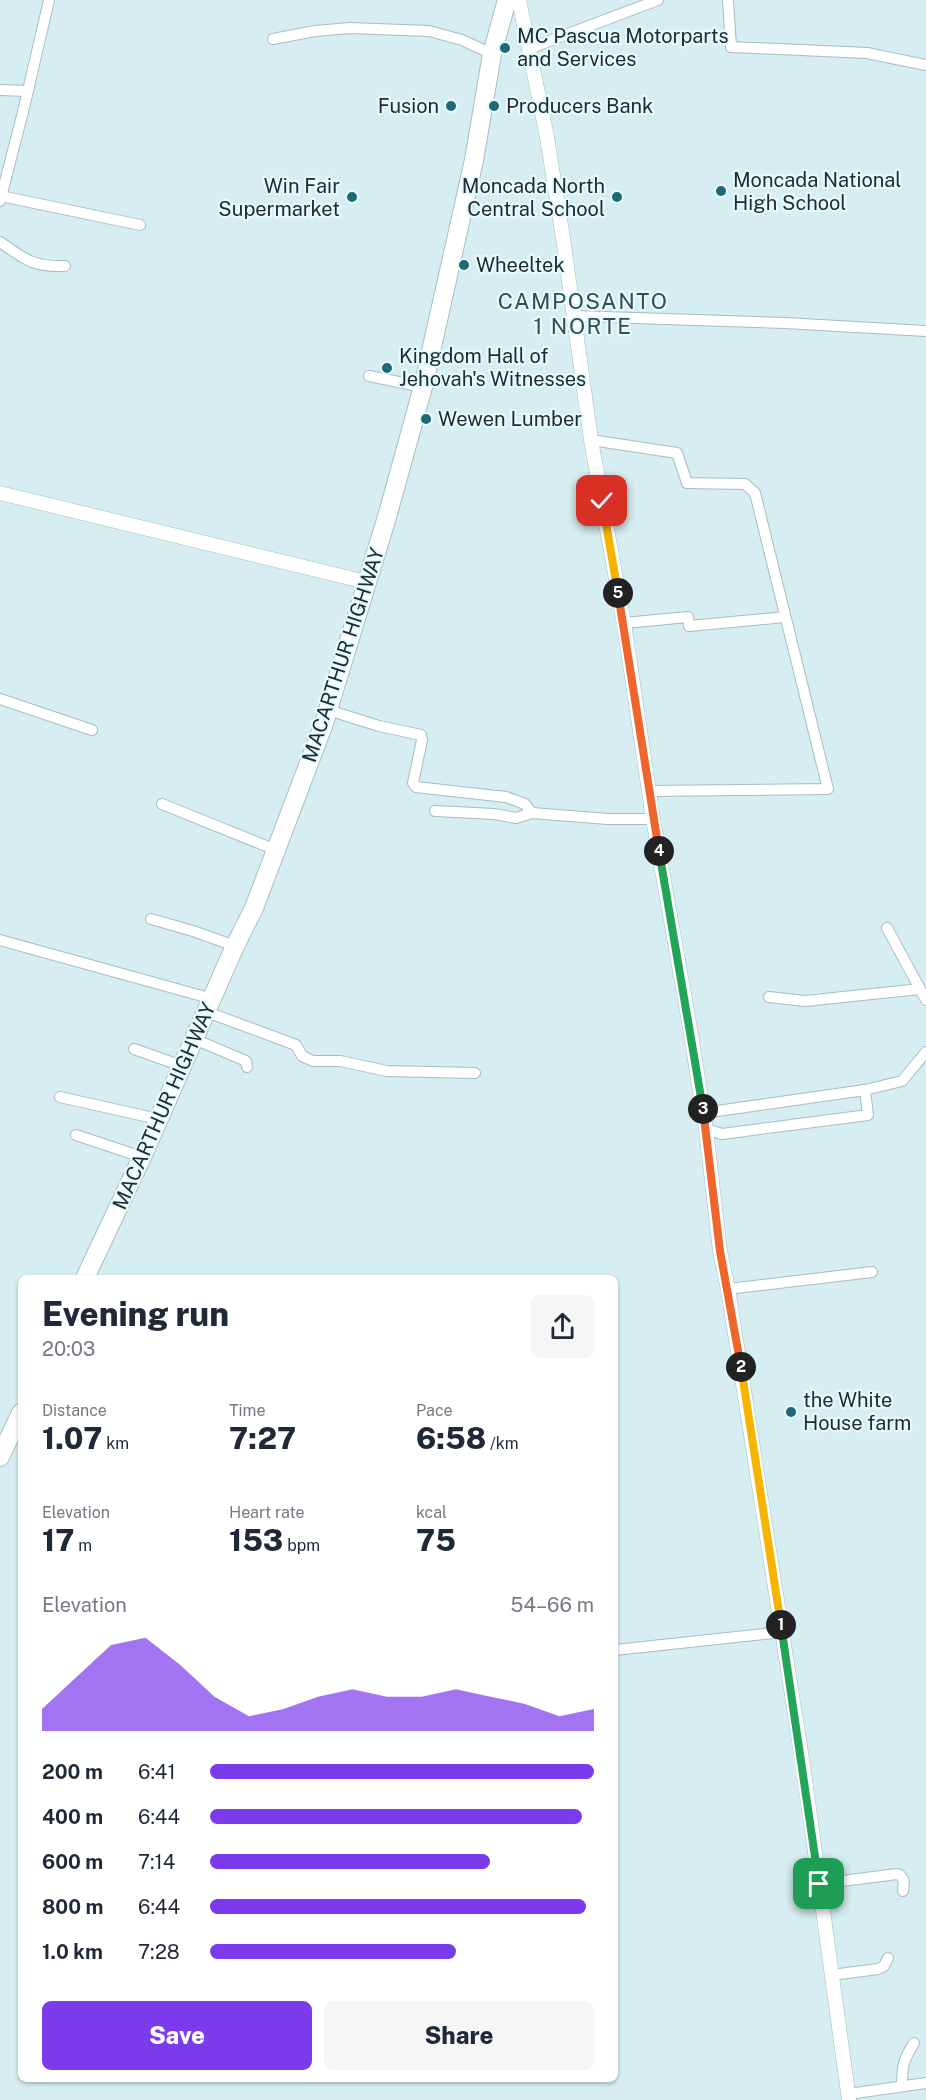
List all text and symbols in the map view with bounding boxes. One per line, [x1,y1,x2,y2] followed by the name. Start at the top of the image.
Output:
[517,24,729,71] place label: MC Pascua Motorparts and Services
[498,41,512,55] marker: MC Pascua Motorparts and Services
[378,94,439,118] place label: Fusion
[506,94,653,118] place label: Producers Bank
[444,99,458,113] marker: Fusion
[487,99,501,113] marker: Producers Bank
[733,168,901,215] place label: Moncada National High School
[218,174,340,221] place label: Win Fair Supermarket
[462,174,605,221] place label: Moncada North Central School
[714,184,728,198] marker: Moncada National High School
[345,190,359,204] marker: Win Fair Supermarket
[610,190,624,204] marker: Moncada North Central School
[476,253,565,277] place label: Wheeltek
[457,258,471,272] marker: Wheeltek
[498,288,668,339] district label: CAMPOSANTO 1 NORTE
[399,344,586,391] place label: Kingdom Hall of Jehovah's Witnesses
[380,361,394,375] marker: Kingdom Hall of Jehovah's Witnesses
[438,407,582,431] place label: Wewen Lumber
[419,412,433,426] marker: Wewen Lumber
[576,475,627,526] pin
[585,484,618,517] icon: check
[297,545,389,765] street label: MACARTHUR HIGHWAY
[603,578,633,608] pin: 5
[613,583,623,602] text: 5
[644,836,674,866] pin: 4
[654,841,664,860] text: 4
[107,999,221,1213] street label: MACARTHUR HIGHWAY
[688,1094,718,1124] pin: 3
[698,1099,708,1118] text: 3
[42,1295,229,1333] text: Evening run
[531,1295,594,1358] button: share
[42,1337,95,1361] text: 20:03
[726,1352,756,1382] pin: 2
[736,1357,746,1376] text: 2
[803,1388,911,1435] place label: the White House farm
[42,1401,107,1420] text: Distance
[229,1401,265,1420] text: Time
[416,1401,453,1420] text: Pace
[784,1405,798,1419] marker: the White House farm
[42,1420,102,1456] text: 1.07
[229,1420,296,1456] text: 7:27
[416,1420,486,1456] text: 6:58
[102,1434,129,1453] text: km
[486,1434,519,1453] text: /km
[42,1503,110,1522] text: Elevation
[229,1503,305,1522] text: Heart rate
[416,1503,447,1522] text: kcal
[42,1522,74,1558] text: 17
[229,1522,283,1558] text: 153
[416,1522,456,1558] text: 75
[74,1536,92,1555] text: m
[283,1536,320,1555] text: bpm
[42,1593,127,1617] text: Elevation
[511,1593,594,1617] text: 54–66 m
[766,1610,796,1640] pin: 1
[778,1615,784,1634] text: 1
[42,1760,103,1784] text: 200 m
[138,1760,176,1784] text: 6:41
[42,1805,103,1829] text: 400 m
[138,1805,180,1829] text: 6:44
[42,1850,103,1874] text: 600 m
[138,1850,175,1874] text: 7:14
[793,1858,844,1909] pin
[802,1867,835,1900] icon: arrive
[42,1895,104,1919] text: 800 m
[138,1895,180,1919] text: 6:44
[42,1940,103,1964] text: 1.0 km
[138,1940,180,1964] text: 7:28
[42,2001,312,2070] button: Save
[324,2001,594,2070] button: Share

